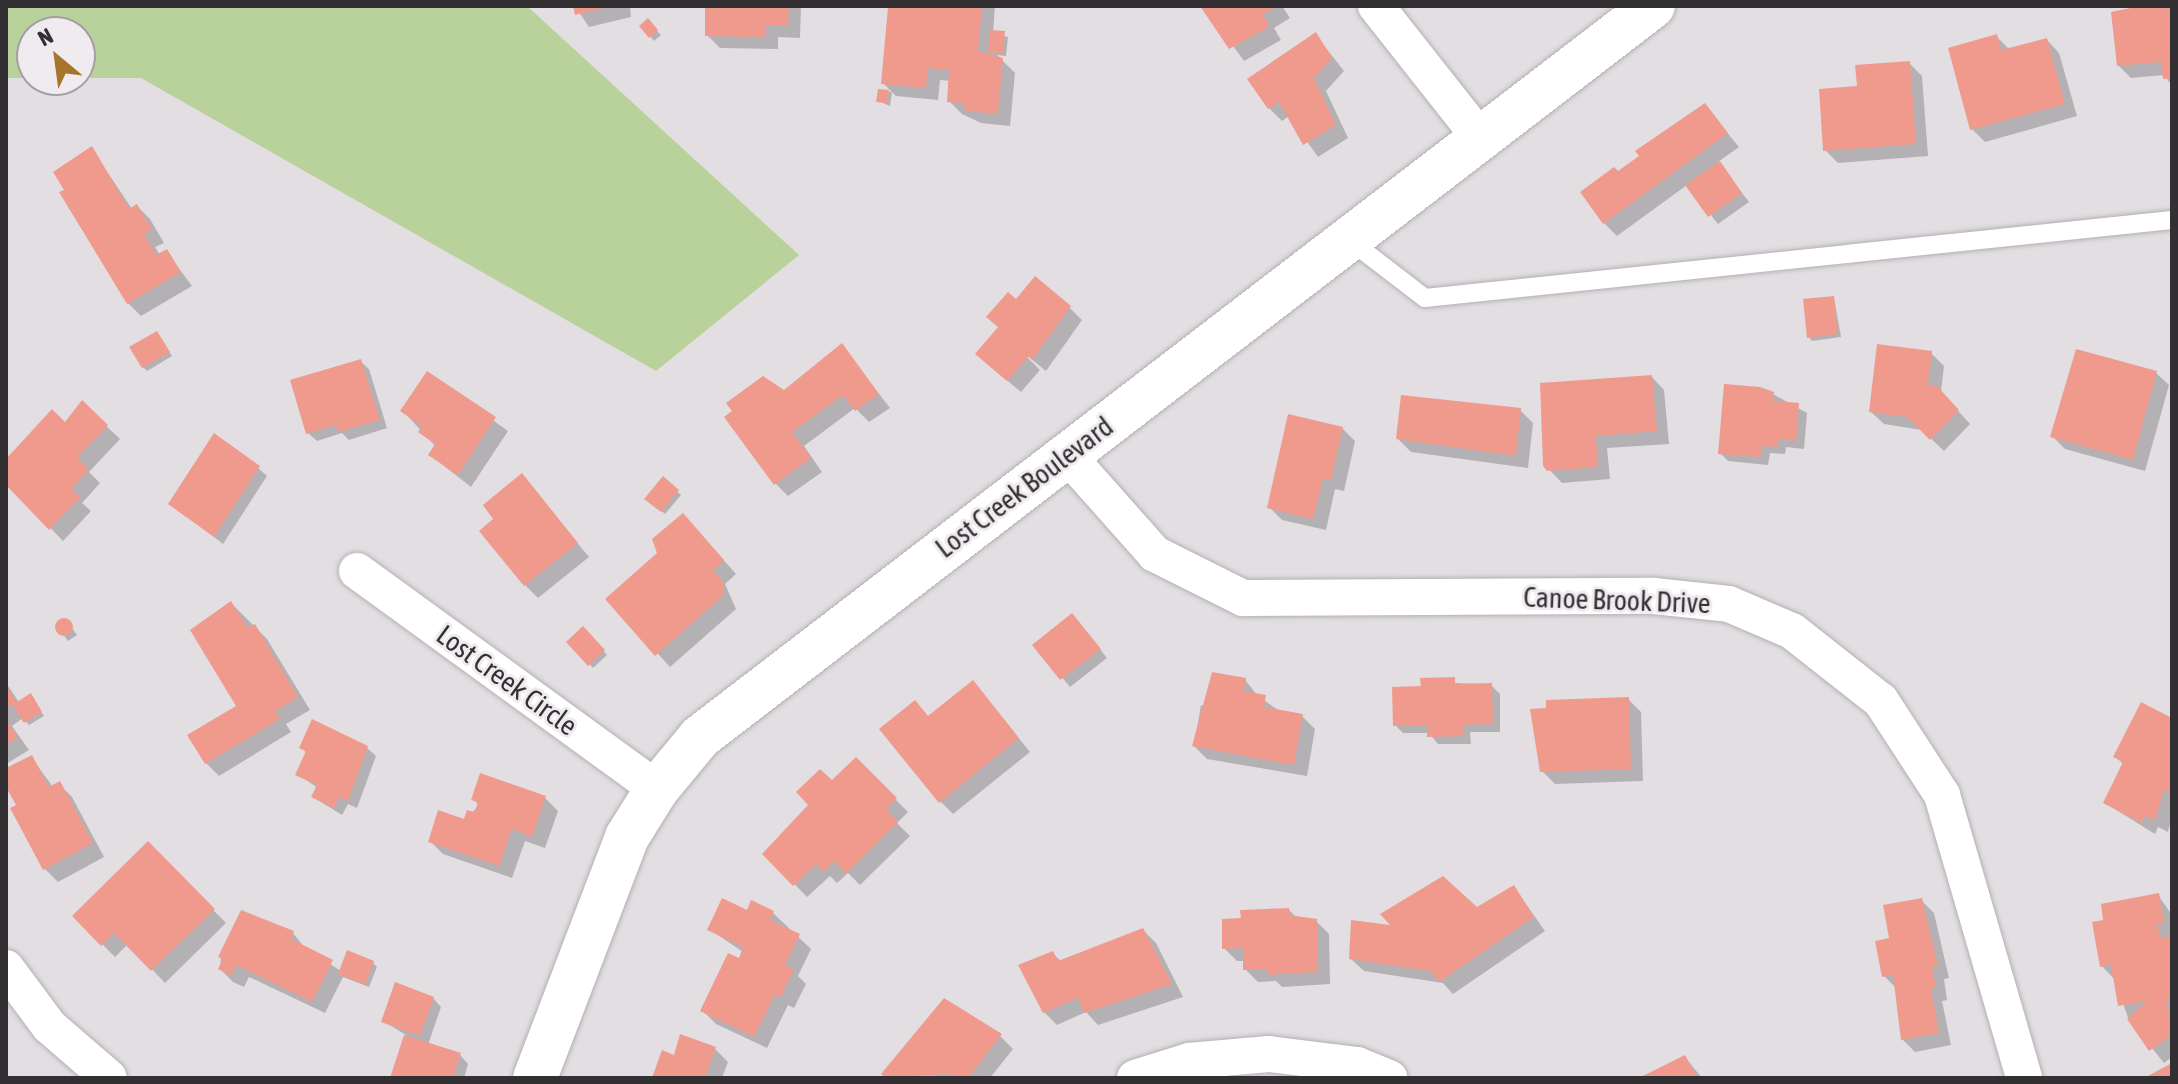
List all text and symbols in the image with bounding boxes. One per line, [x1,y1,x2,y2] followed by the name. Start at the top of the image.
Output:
[16,16,96,96] north arrow
[33,22,57,51] text: N
[929,409,1119,565] street label: Lost Creek Boulevard
[1523,580,1711,620] street label: Canoe Brook Drive
[430,618,584,742] street label: Lost Creek Circle

